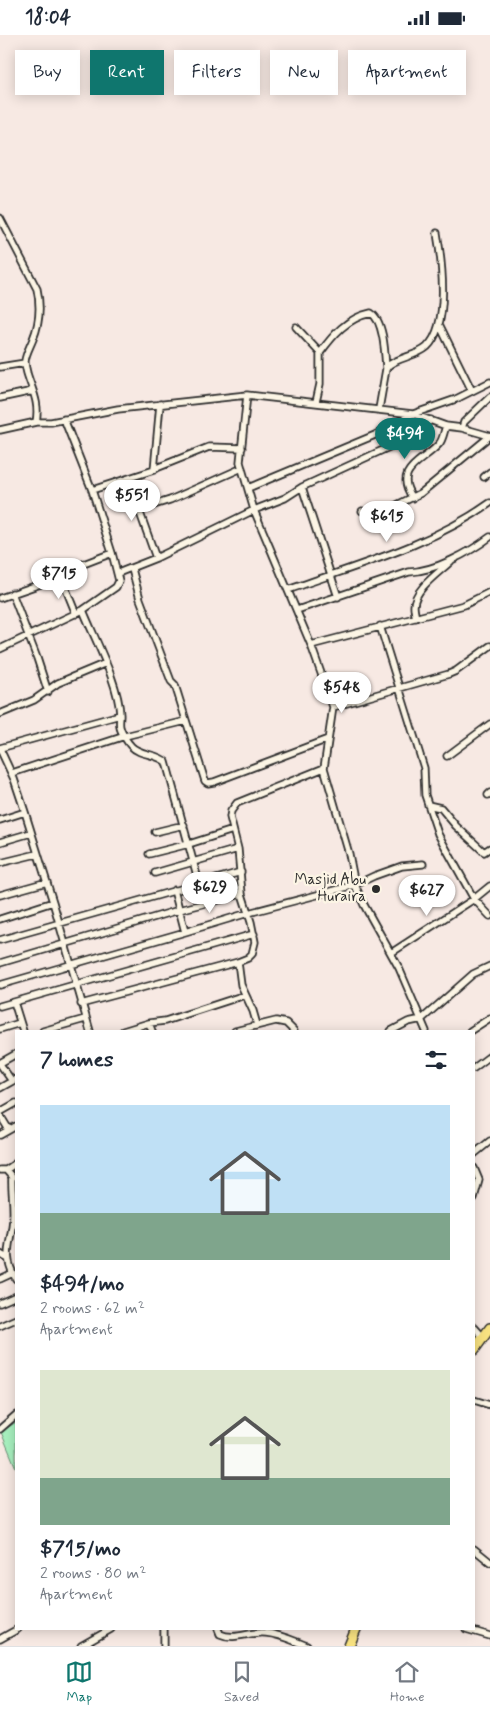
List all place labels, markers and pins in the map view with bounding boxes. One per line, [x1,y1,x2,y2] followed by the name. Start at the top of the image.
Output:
[375,417,435,460] pin: $494
[102,479,162,522] pin: $551
[357,501,417,543] pin: $615
[29,557,89,600] pin: $715
[312,671,372,714] pin: $548
[294,870,366,907] place label: Masjid Abu Huraira
[180,871,240,914] pin: $629
[397,875,457,917] pin: $627
[370,883,382,895] marker: Masjid Abu Huraira

